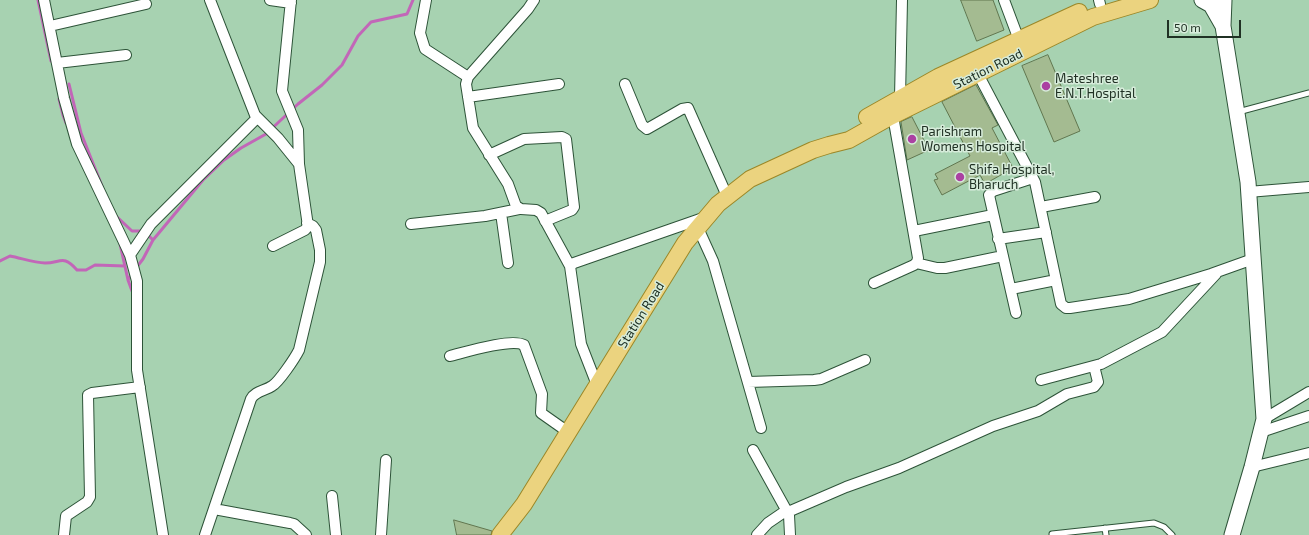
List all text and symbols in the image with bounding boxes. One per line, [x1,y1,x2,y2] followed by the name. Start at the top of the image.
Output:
[1169,12,1243,38] scale bar
[1174,20,1201,34] text: 50 m
[951,45,1025,93] street label: Station Road
[1055,71,1136,102] place label: Mateshree E.N.T.Hospital
[1040,80,1052,92] marker: Mateshree E.N.T.Hospital
[921,124,1025,155] place label: Parishram Womens Hospital
[906,133,918,145] marker: Parishram Womens Hospital
[969,162,1054,193] place label: Shifa Hospital, Bharuch
[954,171,966,183] marker: Shifa Hospital, Bharuch
[614,279,668,351] street label: Station Road

